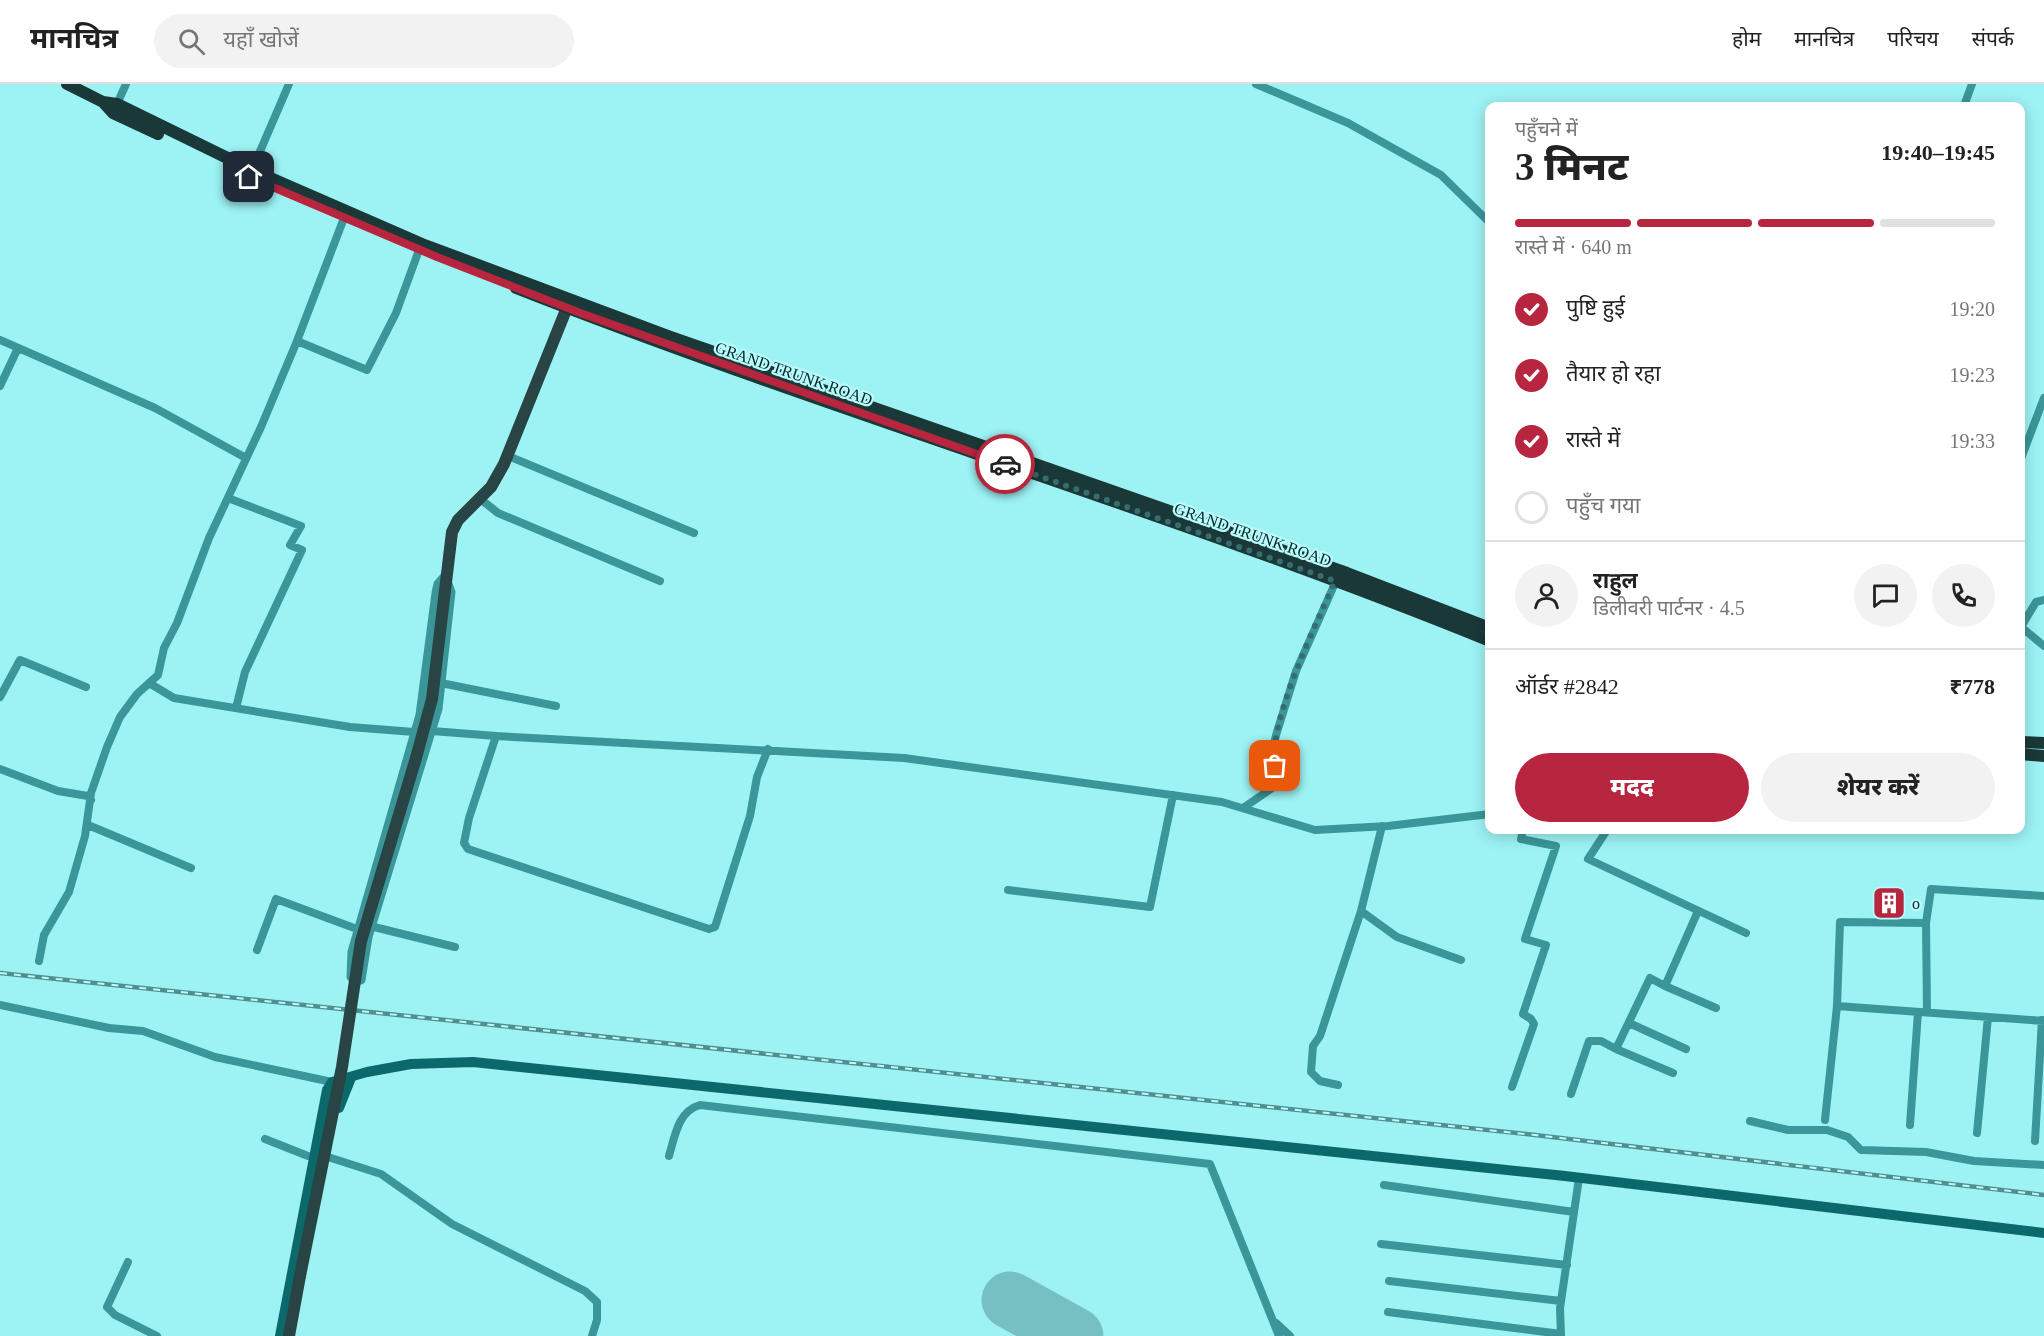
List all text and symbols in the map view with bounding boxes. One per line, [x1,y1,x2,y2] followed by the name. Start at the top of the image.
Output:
[154,14,574,68] search box
[30,23,118,54] text: मानचित्र
[175,25,208,58] icon: search
[223,27,299,52] text: यहाँ खोजें
[1732,27,1761,51] text: होम
[1794,27,1854,51] text: मानचित्र
[1887,27,1939,51] text: परिचय
[1972,27,2014,51] text: संपर्क
[1515,118,1578,140] text: पहुँचने में
[1881,140,1995,165] text: 19:40–19:45
[1515,145,1628,188] text: 3 मिनट
[223,151,274,202] pin
[232,160,265,193] icon: home
[1515,236,1632,258] text: रास्ते में · 640 m
[1515,293,1548,326] icon: check
[1566,295,1625,320] text: पुष्टि हुई
[1949,298,1995,320] text: 19:20
[713,339,875,408] street label: GRAND TRUNK ROAD
[1515,359,1548,392] icon: check
[1566,361,1661,386] text: तैयार हो रहा
[1949,364,1995,386] text: 19:23
[1515,425,1548,458] icon: check
[1566,427,1620,452] text: रास्ते में
[1949,430,1995,452] text: 19:33
[975,434,1035,494] courier
[989,448,1022,481] icon: car
[1566,493,1641,518] text: पहुँच गया
[1172,500,1334,569] street label: GRAND TRUNK ROAD
[1515,564,1578,627] button: person
[1854,564,1917,627] button: chat
[1932,564,1995,627] button: phone
[1593,568,1638,593] text: राहुल
[1593,597,1745,619] text: डिलीवरी पार्टनर · 4.5
[1515,674,1619,699] text: ऑर्डर #2842
[1949,674,1995,699] text: ₹778
[1249,740,1300,791] pin
[1258,749,1291,782] icon: bag
[1515,753,1749,822] button: मदद
[1761,753,1995,822] button: शेयर करें
[1871,885,1907,921] building icon: o
[1912,895,1920,912] place label: o

